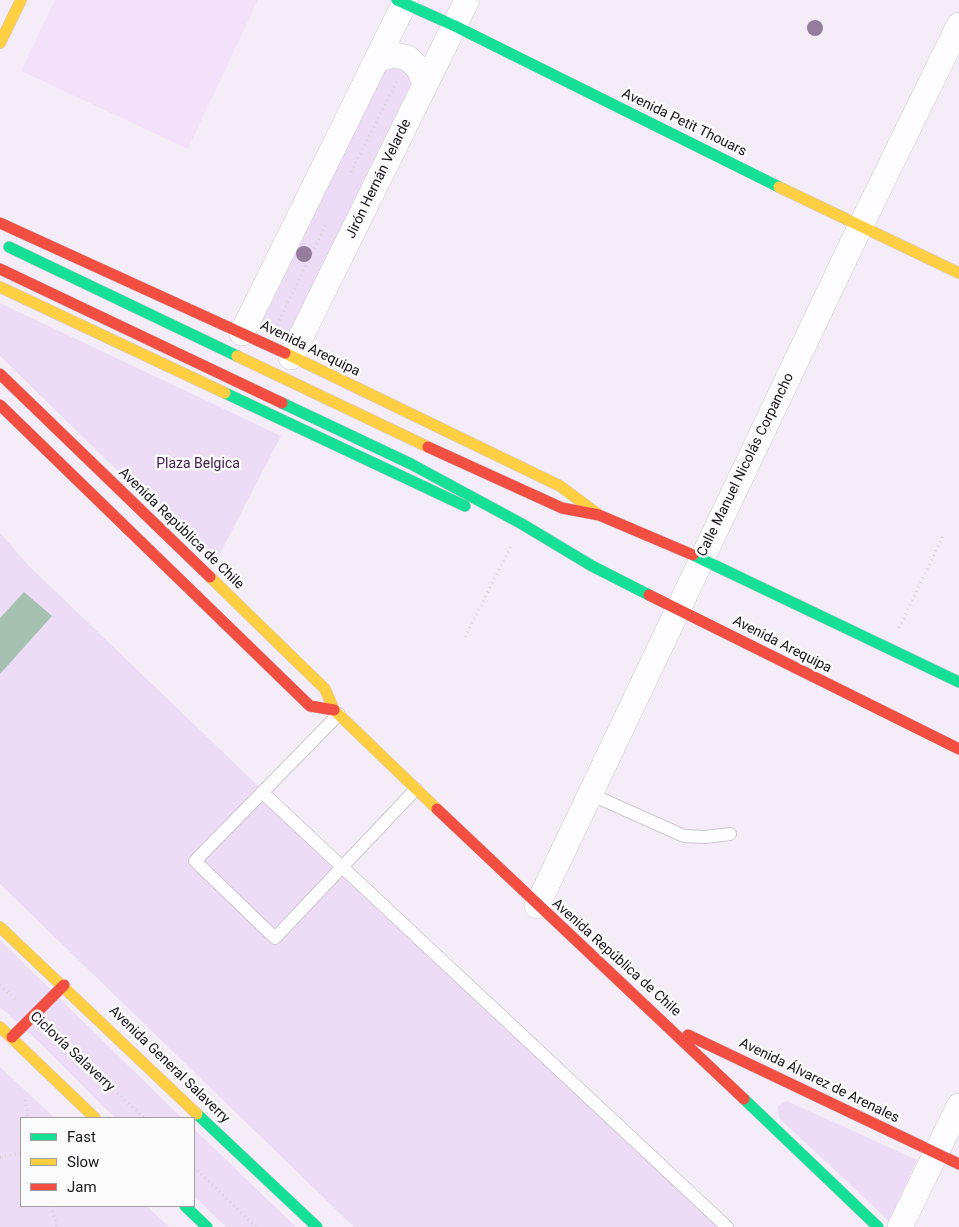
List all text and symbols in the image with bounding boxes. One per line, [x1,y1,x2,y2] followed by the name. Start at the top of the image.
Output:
[619,86,749,160] street label: Avenida Petit Thouars
[343,117,415,241] street label: Jirón Hernán Velarde
[257,318,363,380] street label: Avenida Arequipa
[694,370,798,560] street label: Calle Manuel Nicolás Corpancho
[156,456,240,472] park label: Plaza Belgica
[115,465,247,593] street label: Avenida República de Chile
[730,613,834,677] street label: Avenida Arequipa
[548,896,684,1020] street label: Avenida República de Chile
[105,1003,233,1127] street label: Avenida General Salaverry
[26,1008,118,1096] street label: Ciclovía Salaverry
[736,1035,902,1127] street label: Avenida Álvarez de Arenales
[20,1117,195,1207] legend
[67,1128,96,1146] text: Fast
[67,1153,99,1171] text: Slow
[67,1178,97,1196] text: Jam

